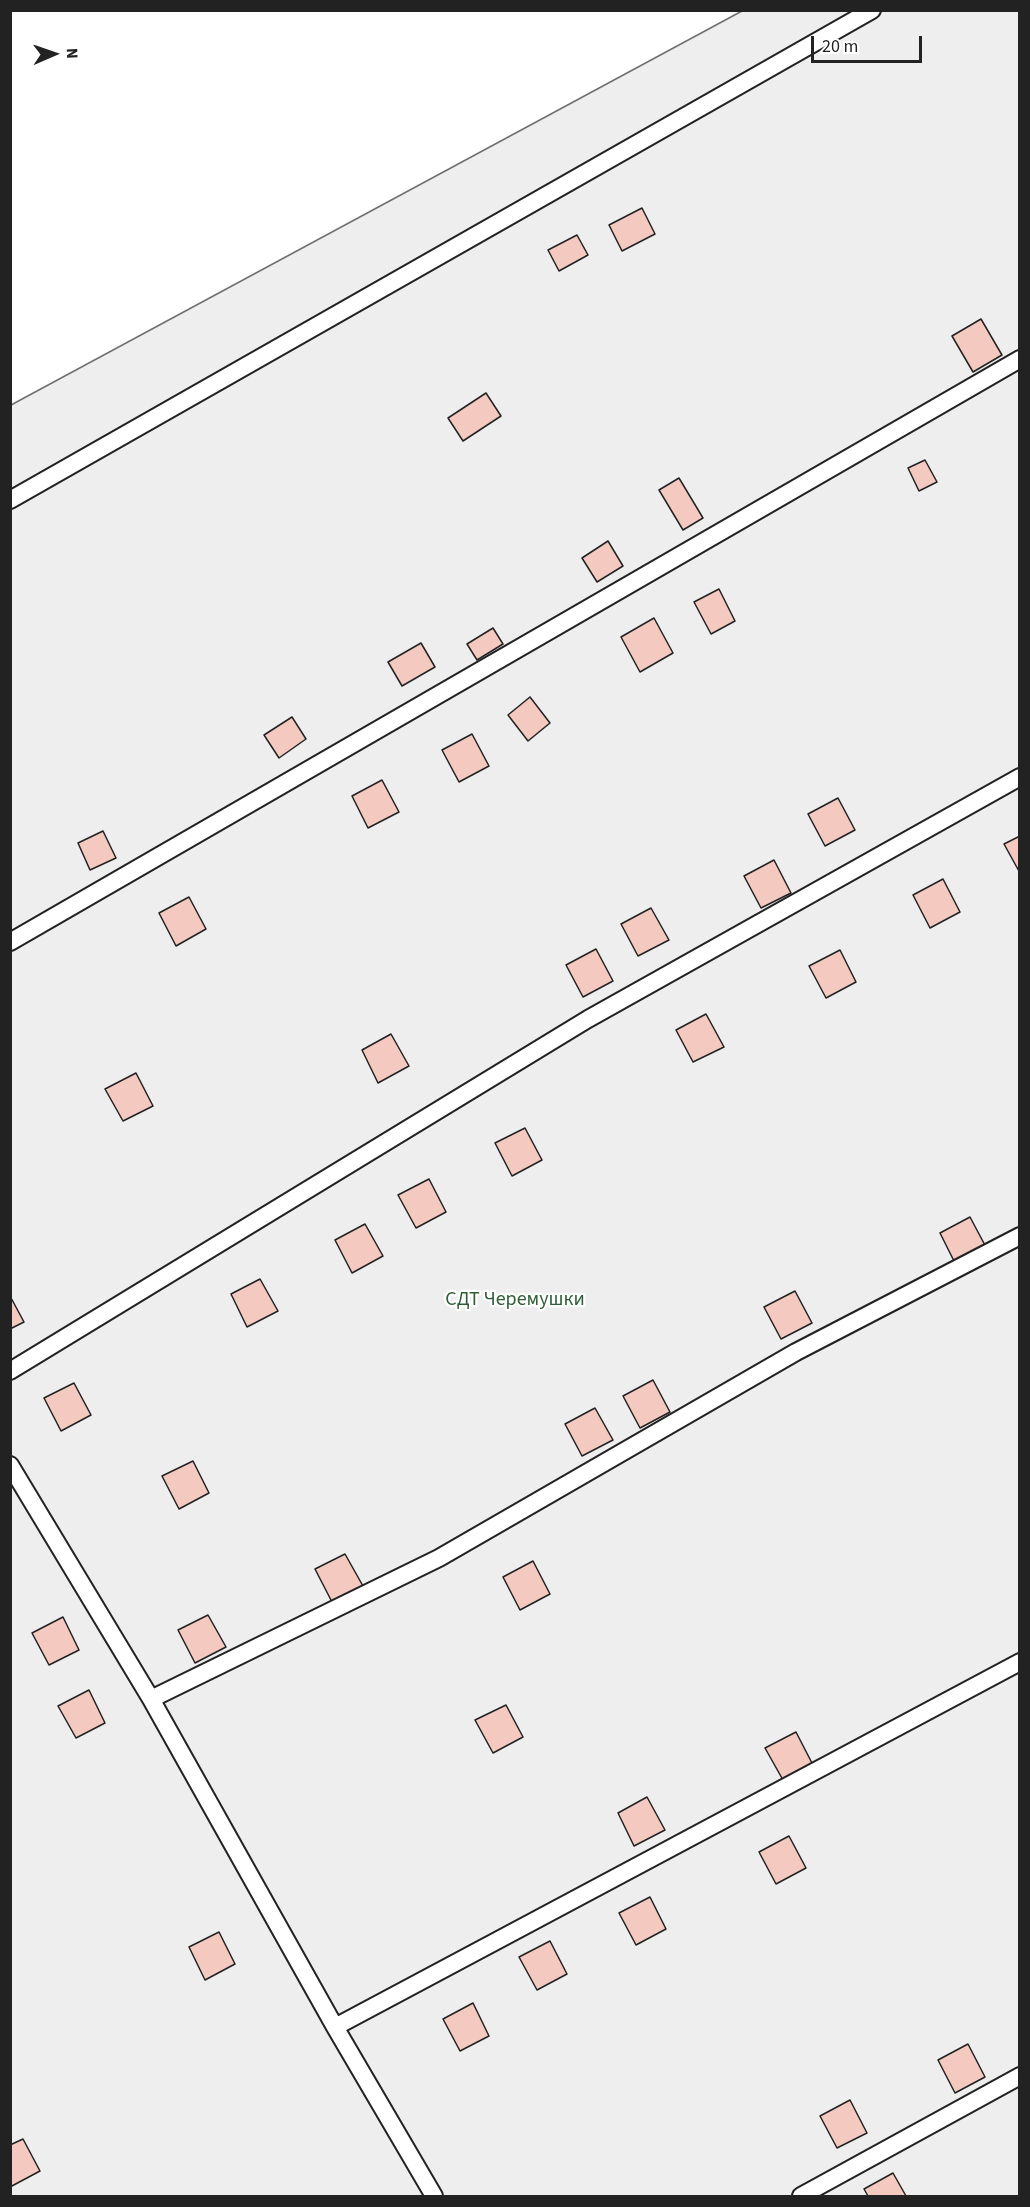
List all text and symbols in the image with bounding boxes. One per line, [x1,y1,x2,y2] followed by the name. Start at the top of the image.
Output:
[24,24,84,84] north arrow
[814,24,925,62] scale bar
[822,34,858,59] text: 20 m
[61,48,83,59] text: N
[445,1289,585,1313] park label: СДТ Черемушки

